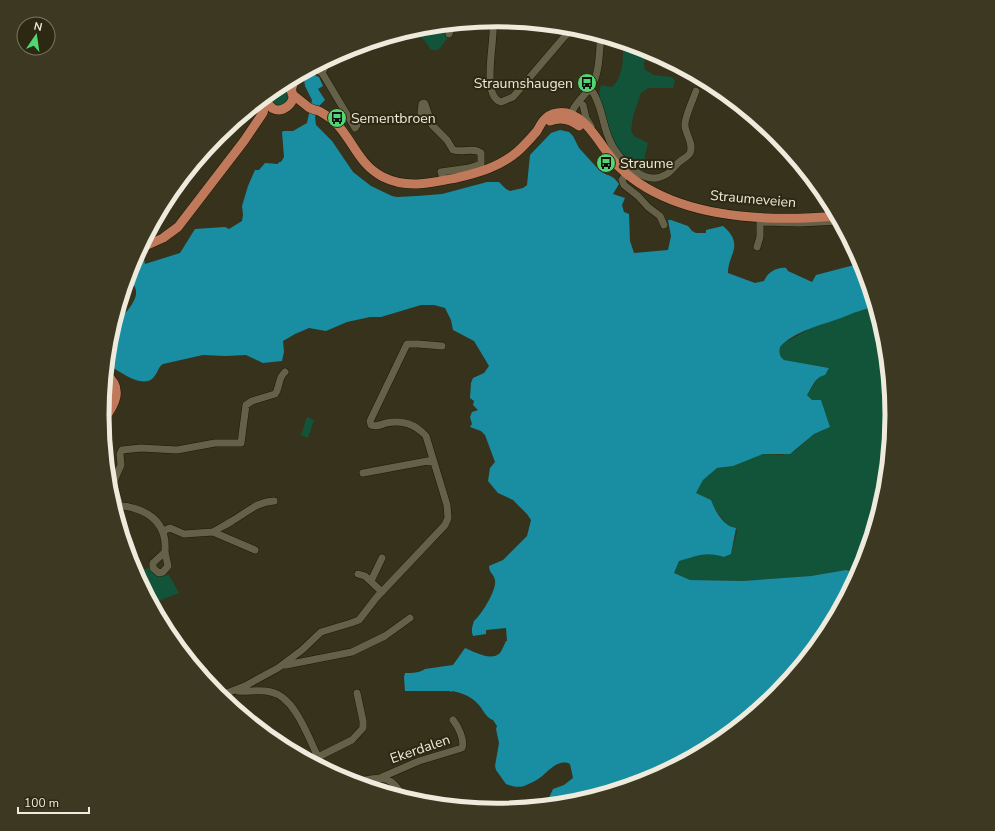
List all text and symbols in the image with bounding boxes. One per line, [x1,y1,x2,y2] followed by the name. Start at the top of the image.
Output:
[16,16,56,56] north arrow
[32,19,44,35] text: N
[576,72,598,94] bus stop icon: Straumshaugen
[474,74,573,93] place label: Straumshaugen
[326,107,348,129] bus stop icon: Sementbroen
[351,109,436,128] place label: Sementbroen
[595,152,617,174] bus stop icon: Straume
[620,154,673,173] place label: Straume
[709,186,797,212] street label: Straumeveien
[387,730,453,768] street label: Ekerdalen
[18,789,89,815] scale bar
[24,795,59,811] text: 100 m

